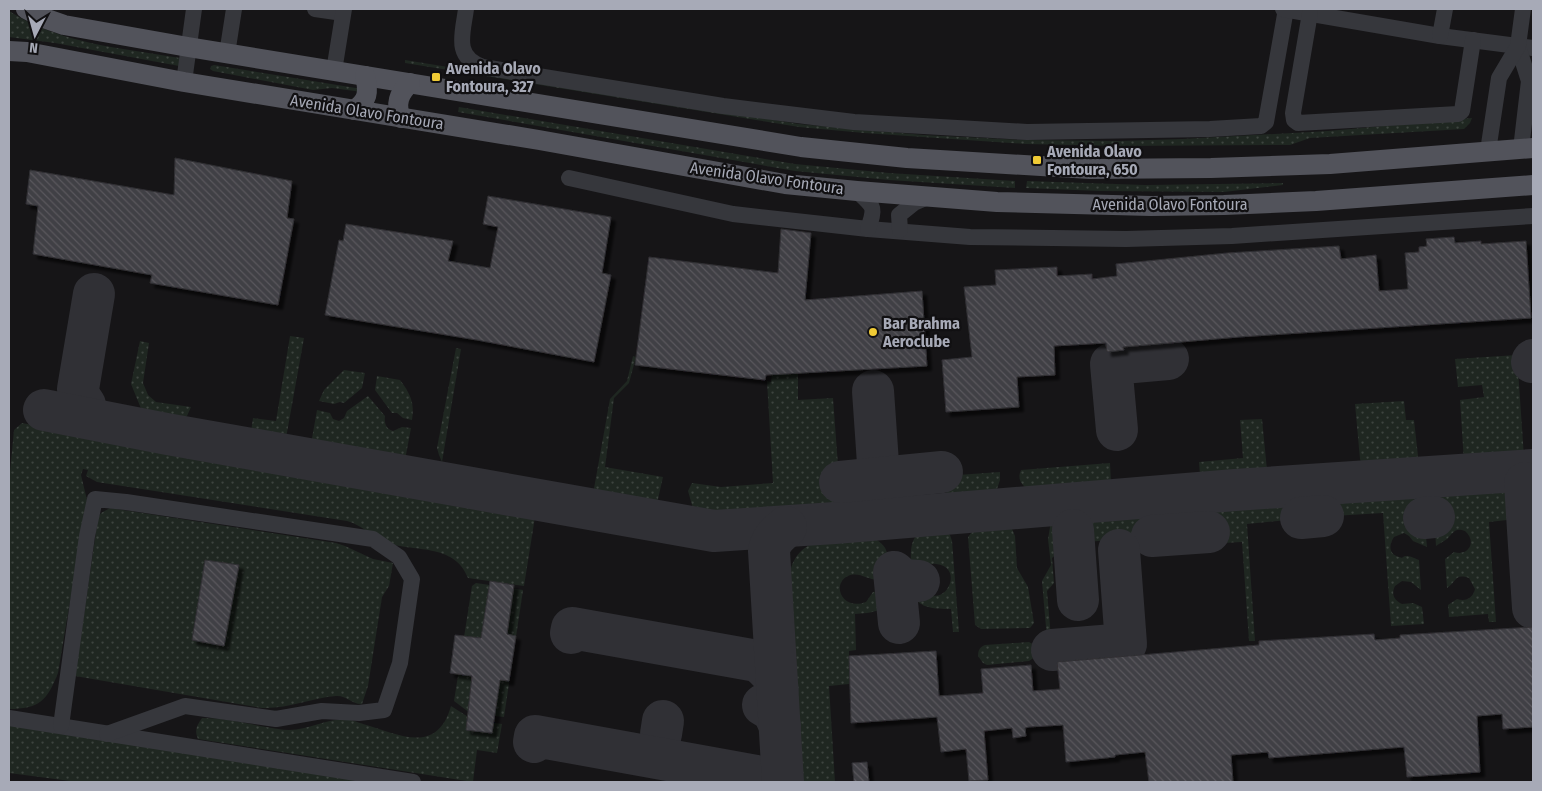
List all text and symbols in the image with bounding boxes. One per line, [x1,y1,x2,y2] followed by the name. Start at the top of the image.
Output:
[10,10,60,60] north arrow
[29,39,39,56] text: N
[445,59,541,96] place label: Avenida Olavo Fontoura, 327
[430,71,442,83] marker: Avenida Olavo Fontoura, 327
[289,90,445,134] street label: Avenida Olavo Fontoura
[1046,142,1142,179] place label: Avenida Olavo Fontoura, 650
[1031,154,1043,166] marker: Avenida Olavo Fontoura, 650
[689,158,845,198] street label: Avenida Olavo Fontoura
[1092,195,1248,214] street label: Avenida Olavo Fontoura
[882,314,960,351] place label: Bar Brahma Aeroclube
[867,326,879,338] marker: Bar Brahma Aeroclube

